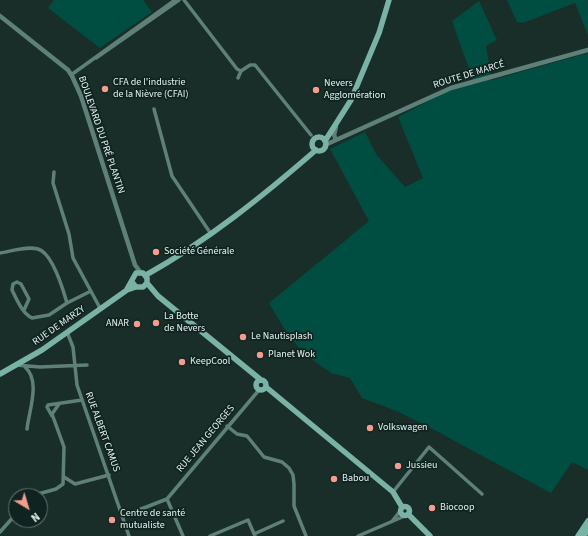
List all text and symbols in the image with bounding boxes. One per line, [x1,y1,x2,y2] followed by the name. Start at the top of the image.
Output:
[432,58,506,92] street label: ROUTE DE MARCÉ
[75,75,127,195] street label: BOULEVARD DU PRÉ PLANTIN
[113,77,188,100] place label: CFA de l'industrie de la Nièvre (CFAI)
[324,78,386,102] place label: Nevers Agglomération
[100,84,110,94] marker: CFA de l'industrie de la Nièvre (CFAI)
[311,85,321,95] marker: Nevers Agglomération
[164,246,234,258] place label: Société Générale
[151,247,161,257] marker: Société Générale
[31,304,87,348] street label: RUE DE MARZY
[164,311,205,334] place label: La Botte de Nevers
[106,318,129,330] place label: ANAR
[151,318,161,328] marker: La Botte de Nevers
[132,319,142,329] marker: ANAR
[251,331,312,343] place label: Le Nautisplash
[238,332,248,342] marker: Le Nautisplash
[268,349,315,361] place label: Planet Wok
[255,350,265,360] marker: Planet Wok
[190,356,230,368] place label: KeepCool
[177,357,187,367] marker: KeepCool
[82,391,122,473] street label: RUE ALBERT CAMUS
[174,403,238,475] street label: RUE JEAN GEORGES
[378,422,428,434] place label: Volkswagen
[365,423,375,433] marker: Volkswagen
[406,460,437,472] place label: Jussieu
[393,461,403,471] marker: Jussieu
[342,473,369,485] place label: Babou
[329,474,339,484] marker: Babou
[8,488,48,528] north arrow
[440,502,474,514] place label: Biocoop
[427,503,437,513] marker: Biocoop
[120,508,185,532] place label: Centre de santé mutualiste
[28,509,43,525] text: N
[107,515,117,525] marker: Centre de santé mutualiste

